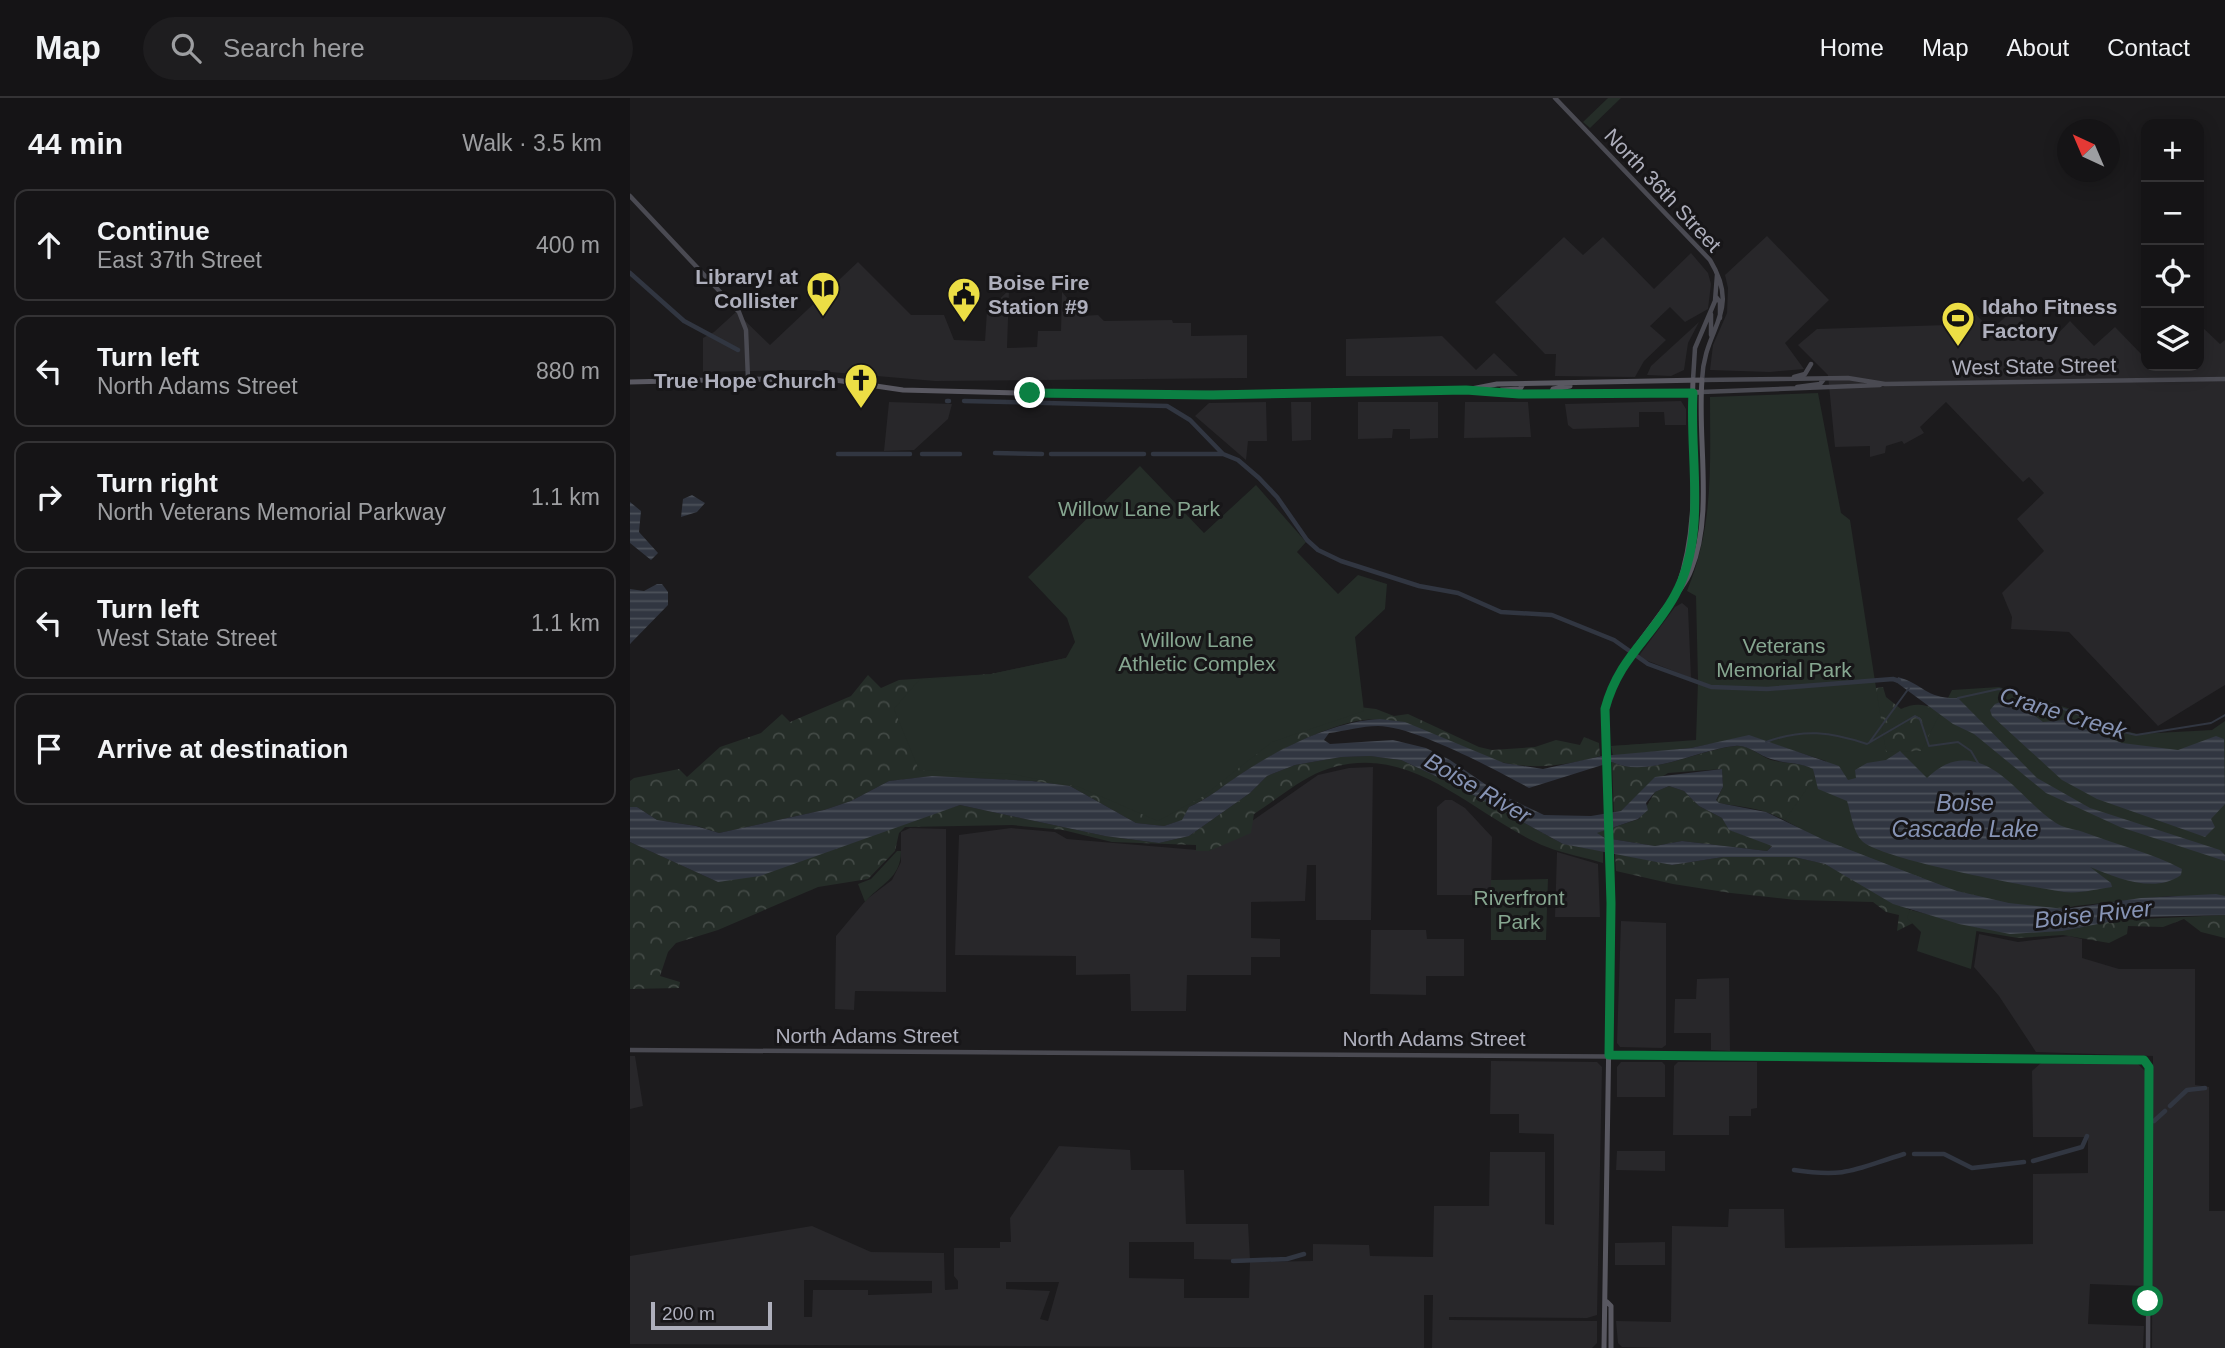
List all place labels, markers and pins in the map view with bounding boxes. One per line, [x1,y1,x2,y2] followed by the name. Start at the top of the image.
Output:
[695,265,798,312] place label: Library! at Collister
[804,269,842,318] library icon: Library! at Collister
[988,271,1090,318] place label: Boise Fire Station #9
[945,275,983,324] public building icon: Boise Fire Station #9
[1982,295,2117,342] place label: Idaho Fitness Factory
[1939,299,1977,348] sports icon: Idaho Fitness Factory
[842,361,880,410] church icon: True Hope Church
[654,369,836,392] place label: True Hope Church

